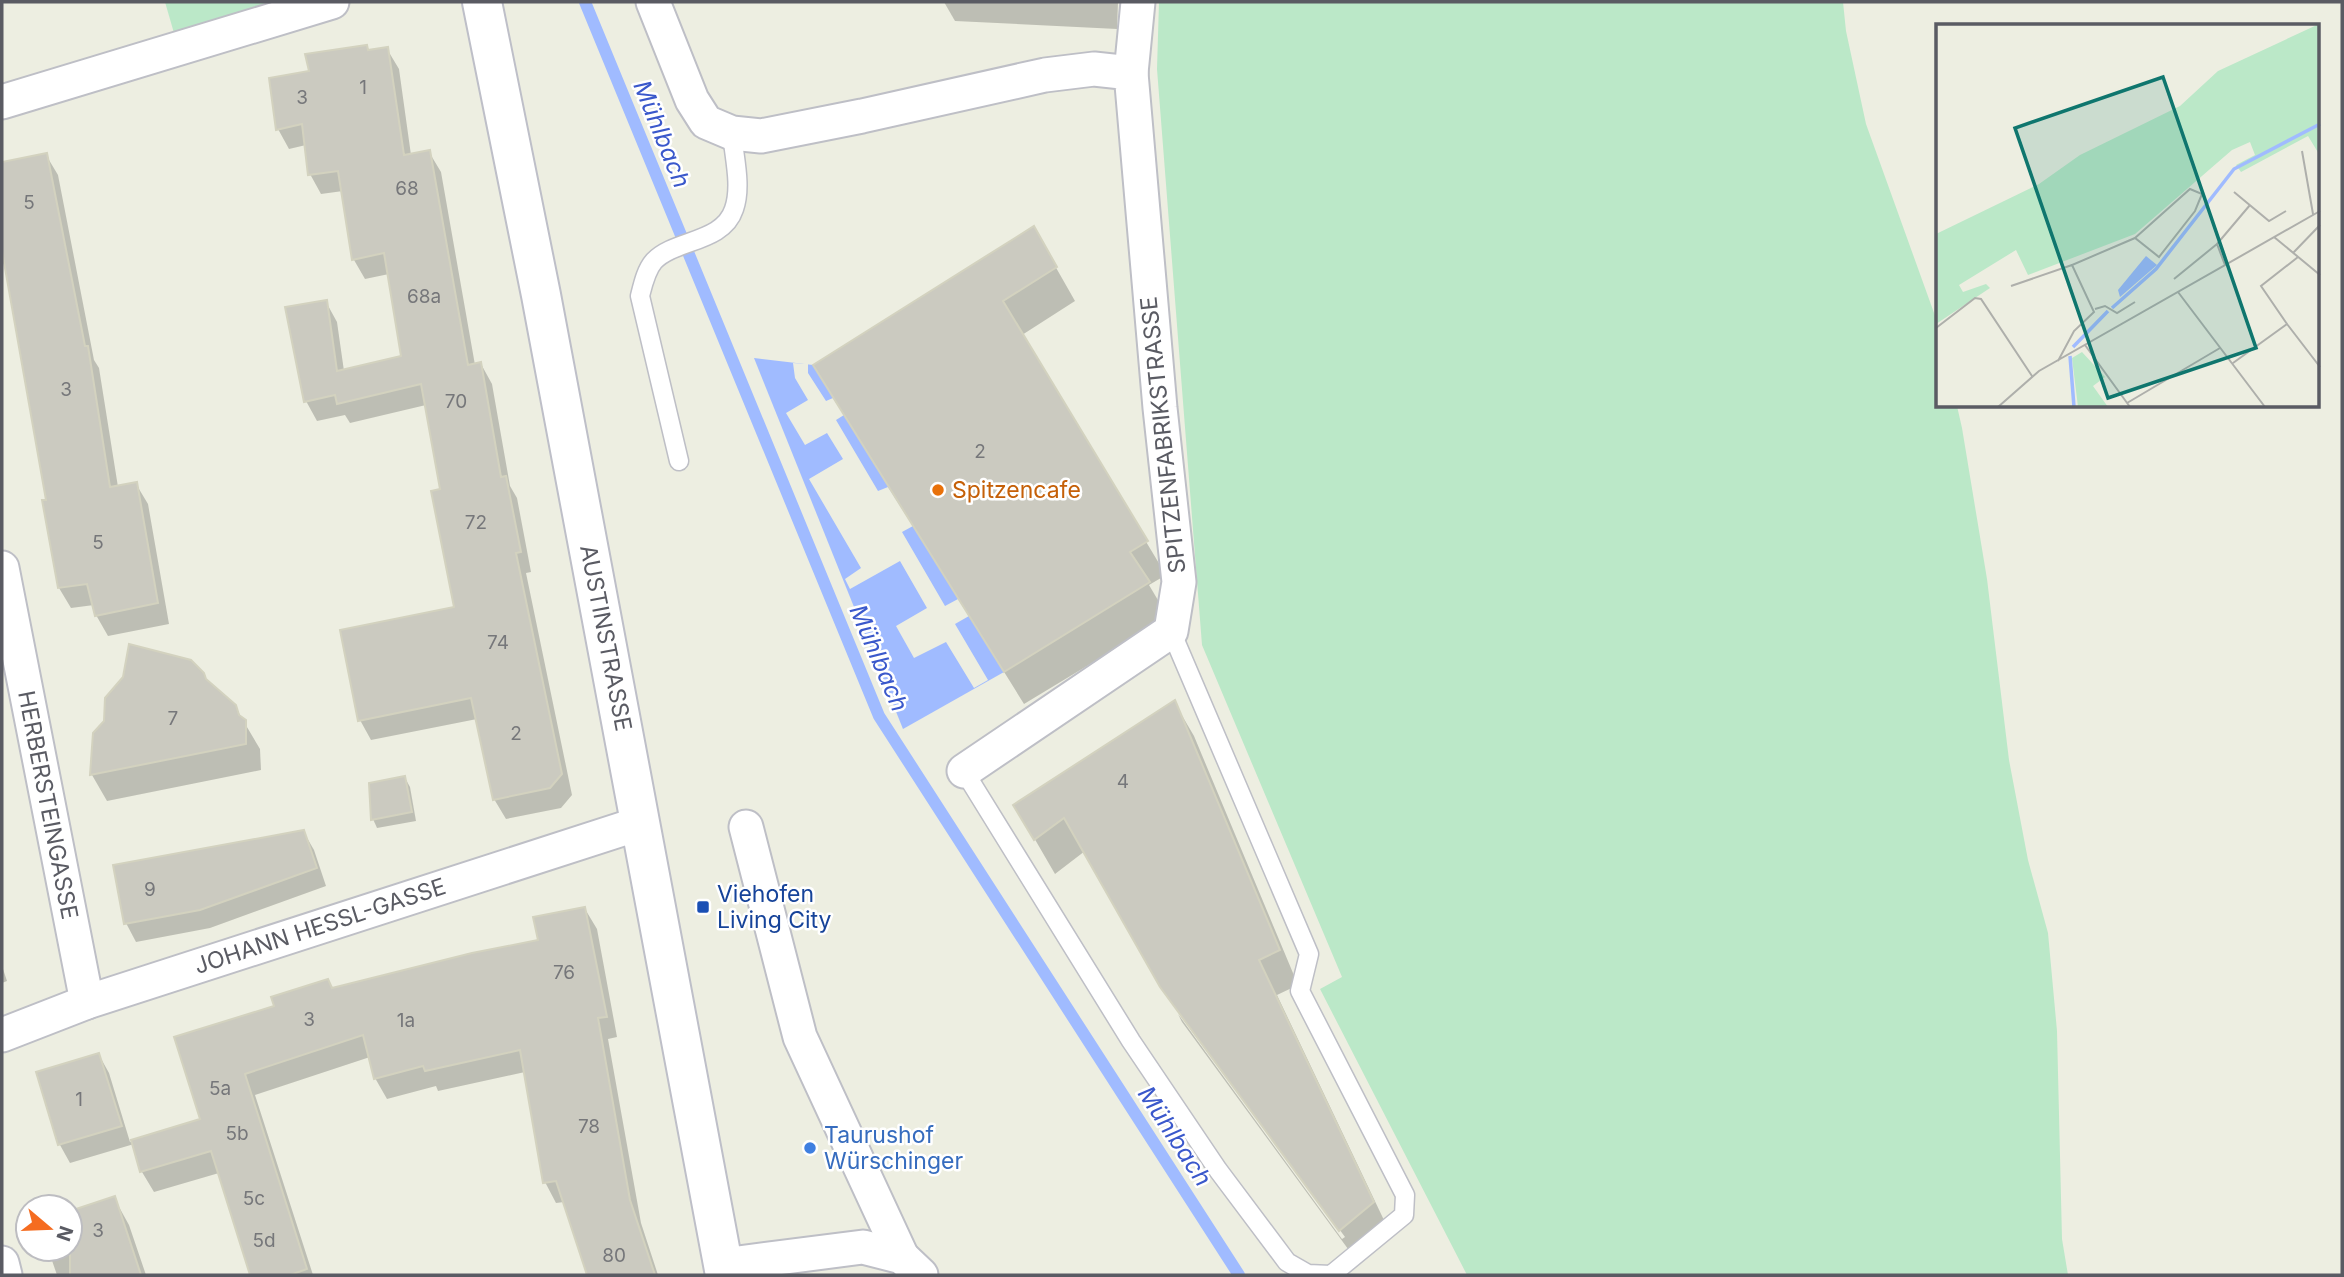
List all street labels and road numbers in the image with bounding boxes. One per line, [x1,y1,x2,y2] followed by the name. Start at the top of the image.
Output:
[1135,295,1191,575] street label: SPITZENFABRIKSTRASSE
[574,542,638,734] street label: AUSTINSTRASSE
[12,688,84,922] street label: HERBERSTEINGASSE
[191,872,449,980] street label: JOHANN HESSL-GASSE

